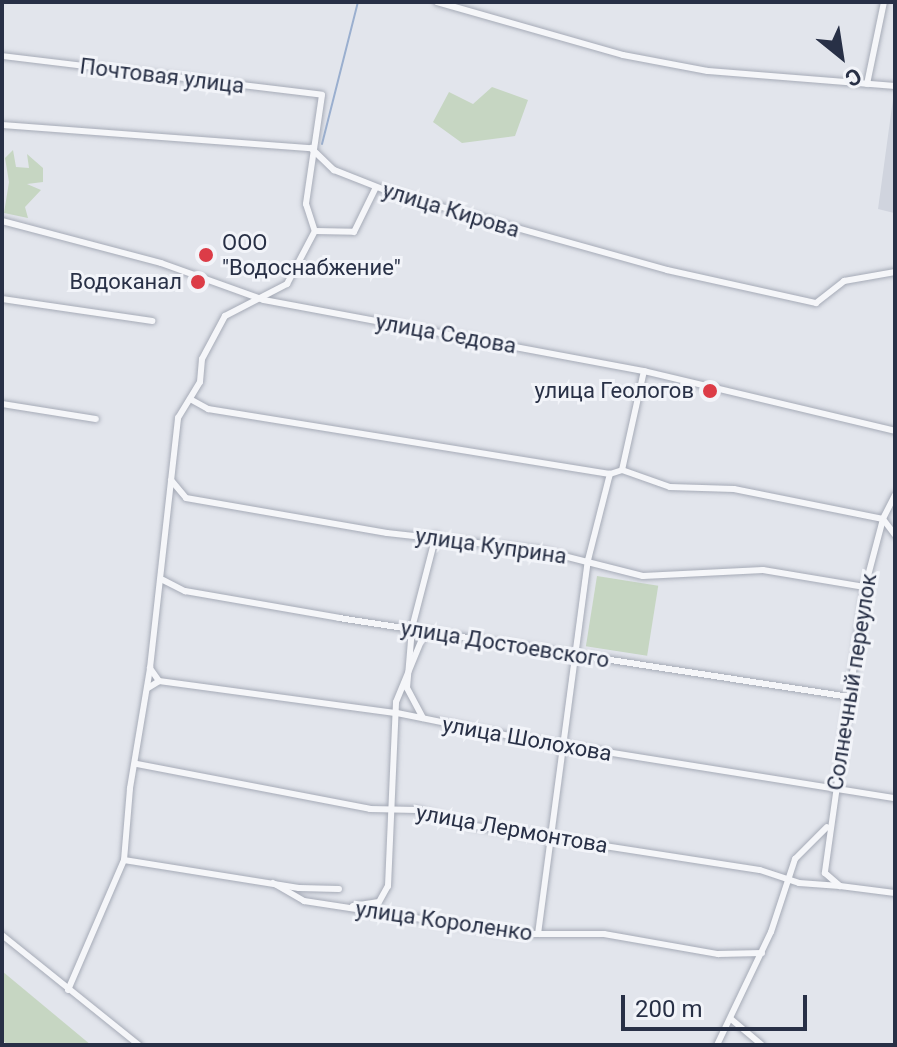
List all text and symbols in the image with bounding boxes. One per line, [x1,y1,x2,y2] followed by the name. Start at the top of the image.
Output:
[801,16,881,96] north arrow
[78,53,246,99] street label: Почтовая улица
[841,63,866,92] text: С
[379,177,523,243] street label: улица Кирова
[222,229,401,280] place label: ООО "Водоснабжение"
[197,246,215,264] marker: ООО "Водоснабжение"
[69,269,182,295] place label: Водоканал
[189,273,207,291] marker: Водоканал
[374,309,518,359] street label: улица Седова
[534,378,694,404] place label: улица Геологов
[701,382,719,400] marker: улица Геологов
[414,522,568,570] street label: улица Куприна
[822,572,882,792] street label: Солнечный переулок
[399,614,611,674] street label: улица Достоевского
[440,711,614,767] street label: улица Шолохова
[414,799,610,859] street label: улица Лермонтова
[354,896,534,946] street label: улица Короленко
[625,979,811,1029] scale bar
[635,995,702,1023] text: 200 m

